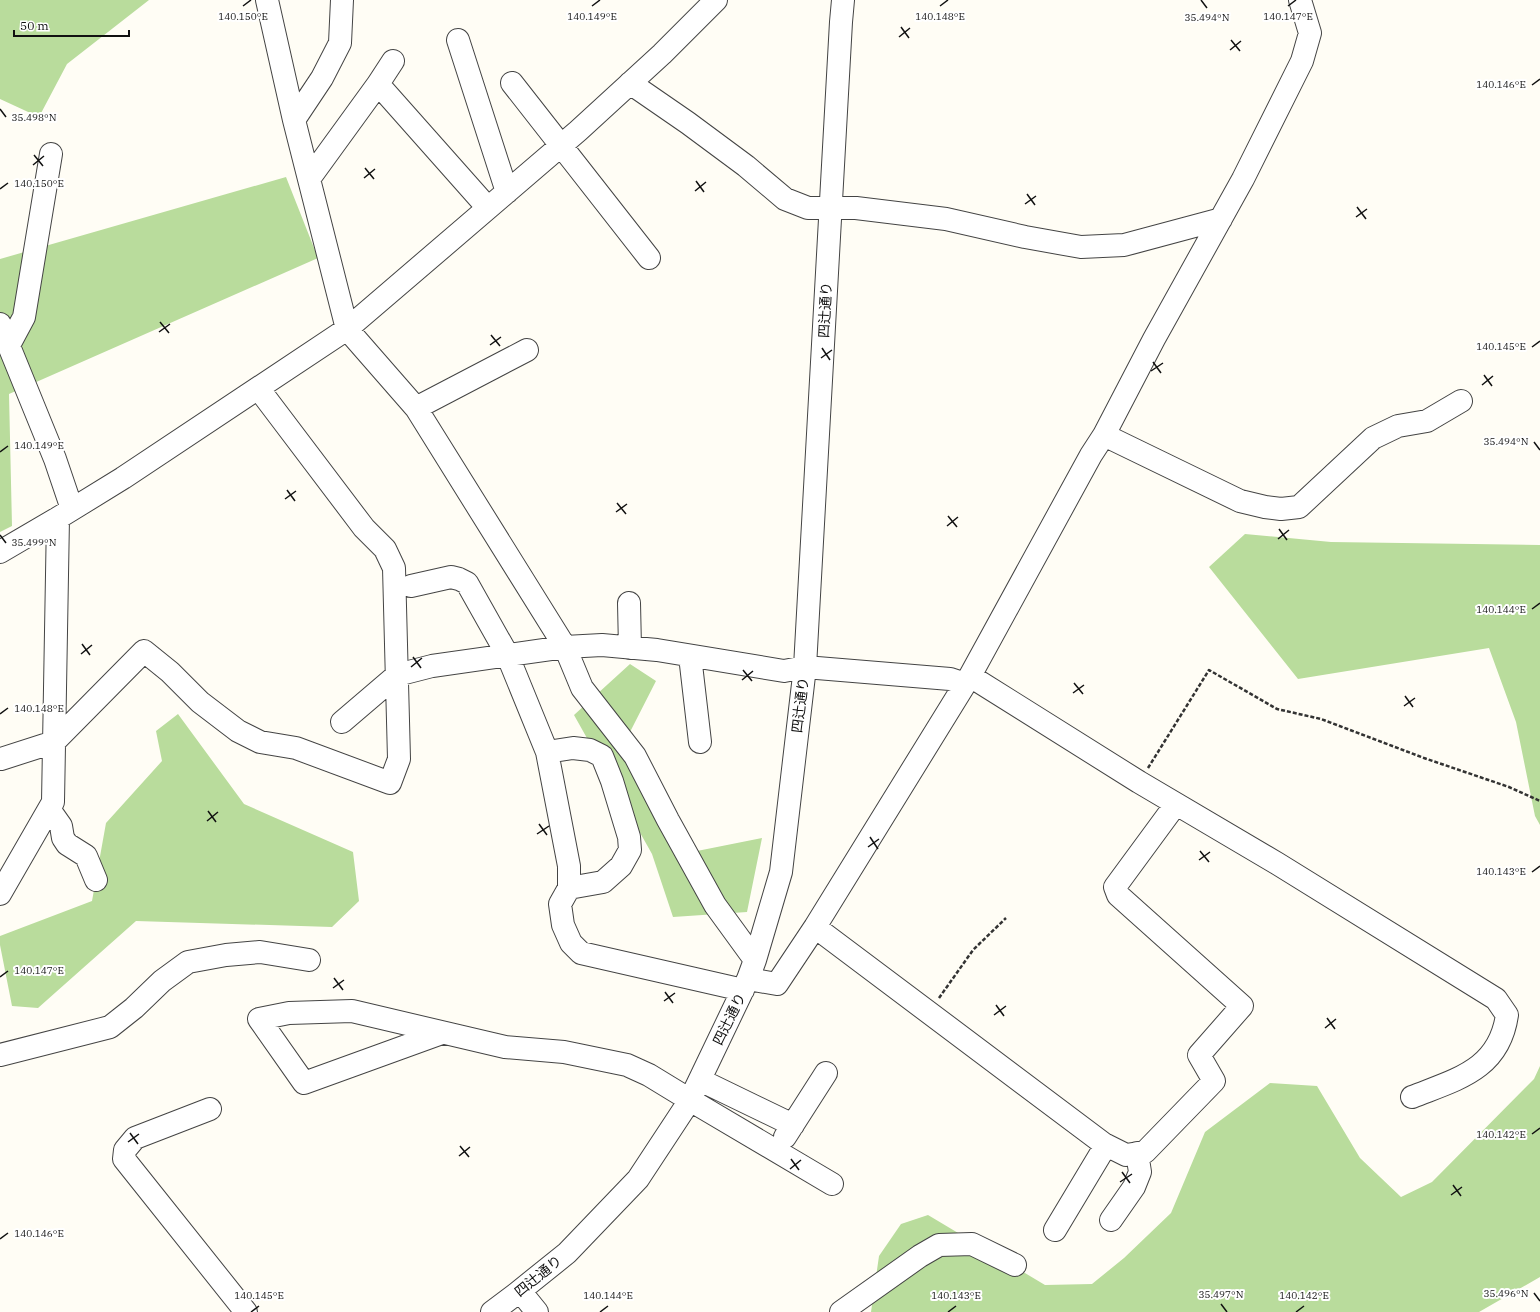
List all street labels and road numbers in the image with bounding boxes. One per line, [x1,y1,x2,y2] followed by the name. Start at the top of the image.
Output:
[815,282,835,338] street label: 四辻通り
[788,676,812,734] street label: 四辻通り
[709,990,749,1048] street label: 四辻通り
[511,1251,565,1301] street label: 四辻通り

